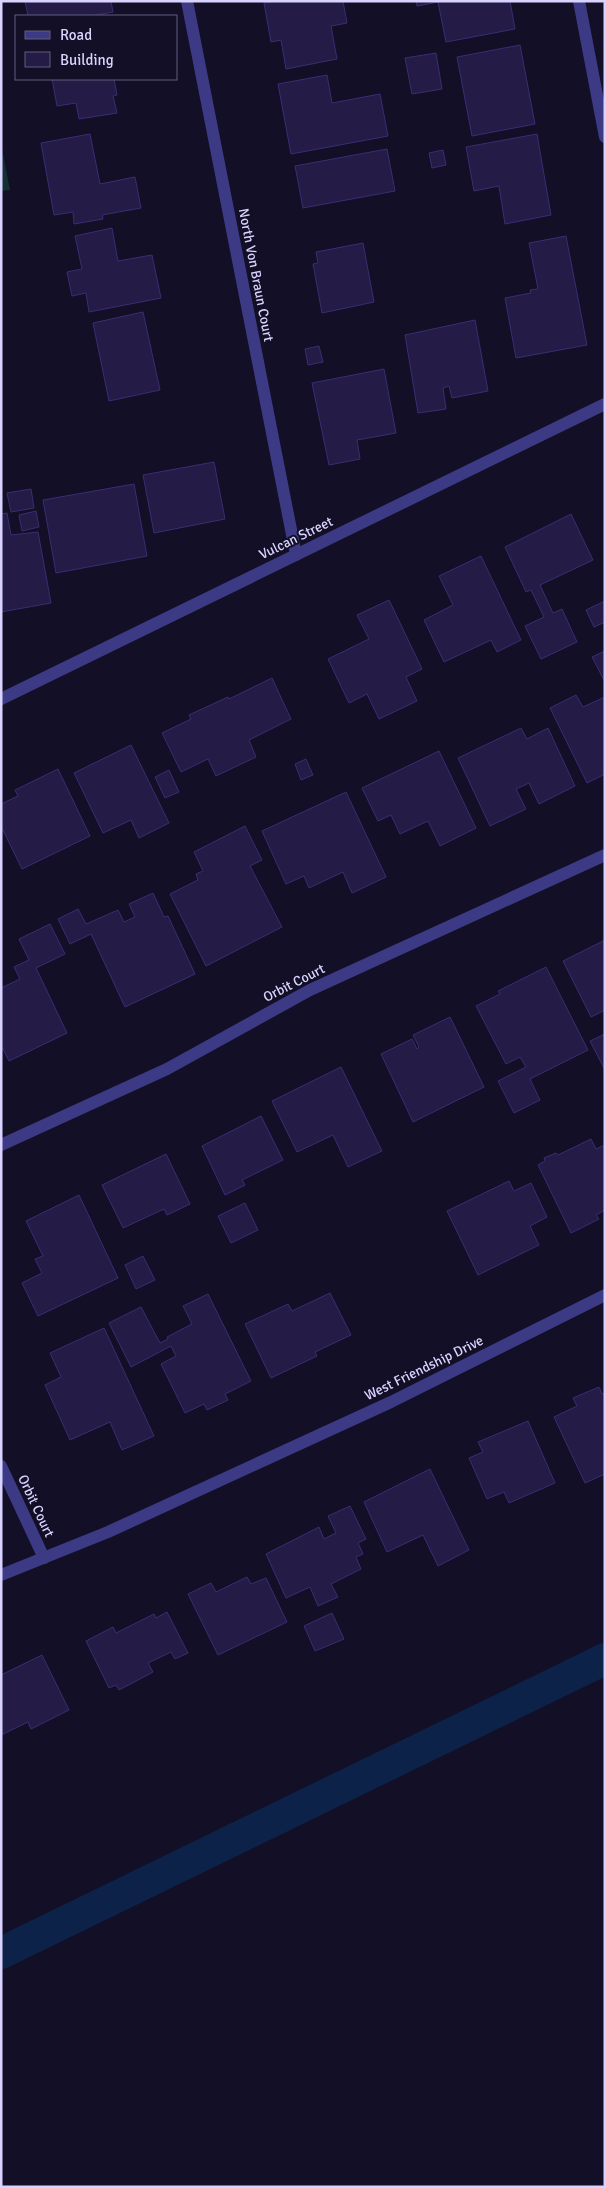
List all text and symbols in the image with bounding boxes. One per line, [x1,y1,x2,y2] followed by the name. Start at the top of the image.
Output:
[15,15,178,80] legend
[60,26,92,44] text: Road
[60,51,114,69] text: Building
[235,207,277,343] street label: North Von Braun Court
[256,513,336,563] street label: Vulcan Street
[260,960,328,1006] street label: Orbit Court
[362,1332,486,1404] street label: West Friendship Drive
[14,1472,58,1540] street label: Orbit Court

